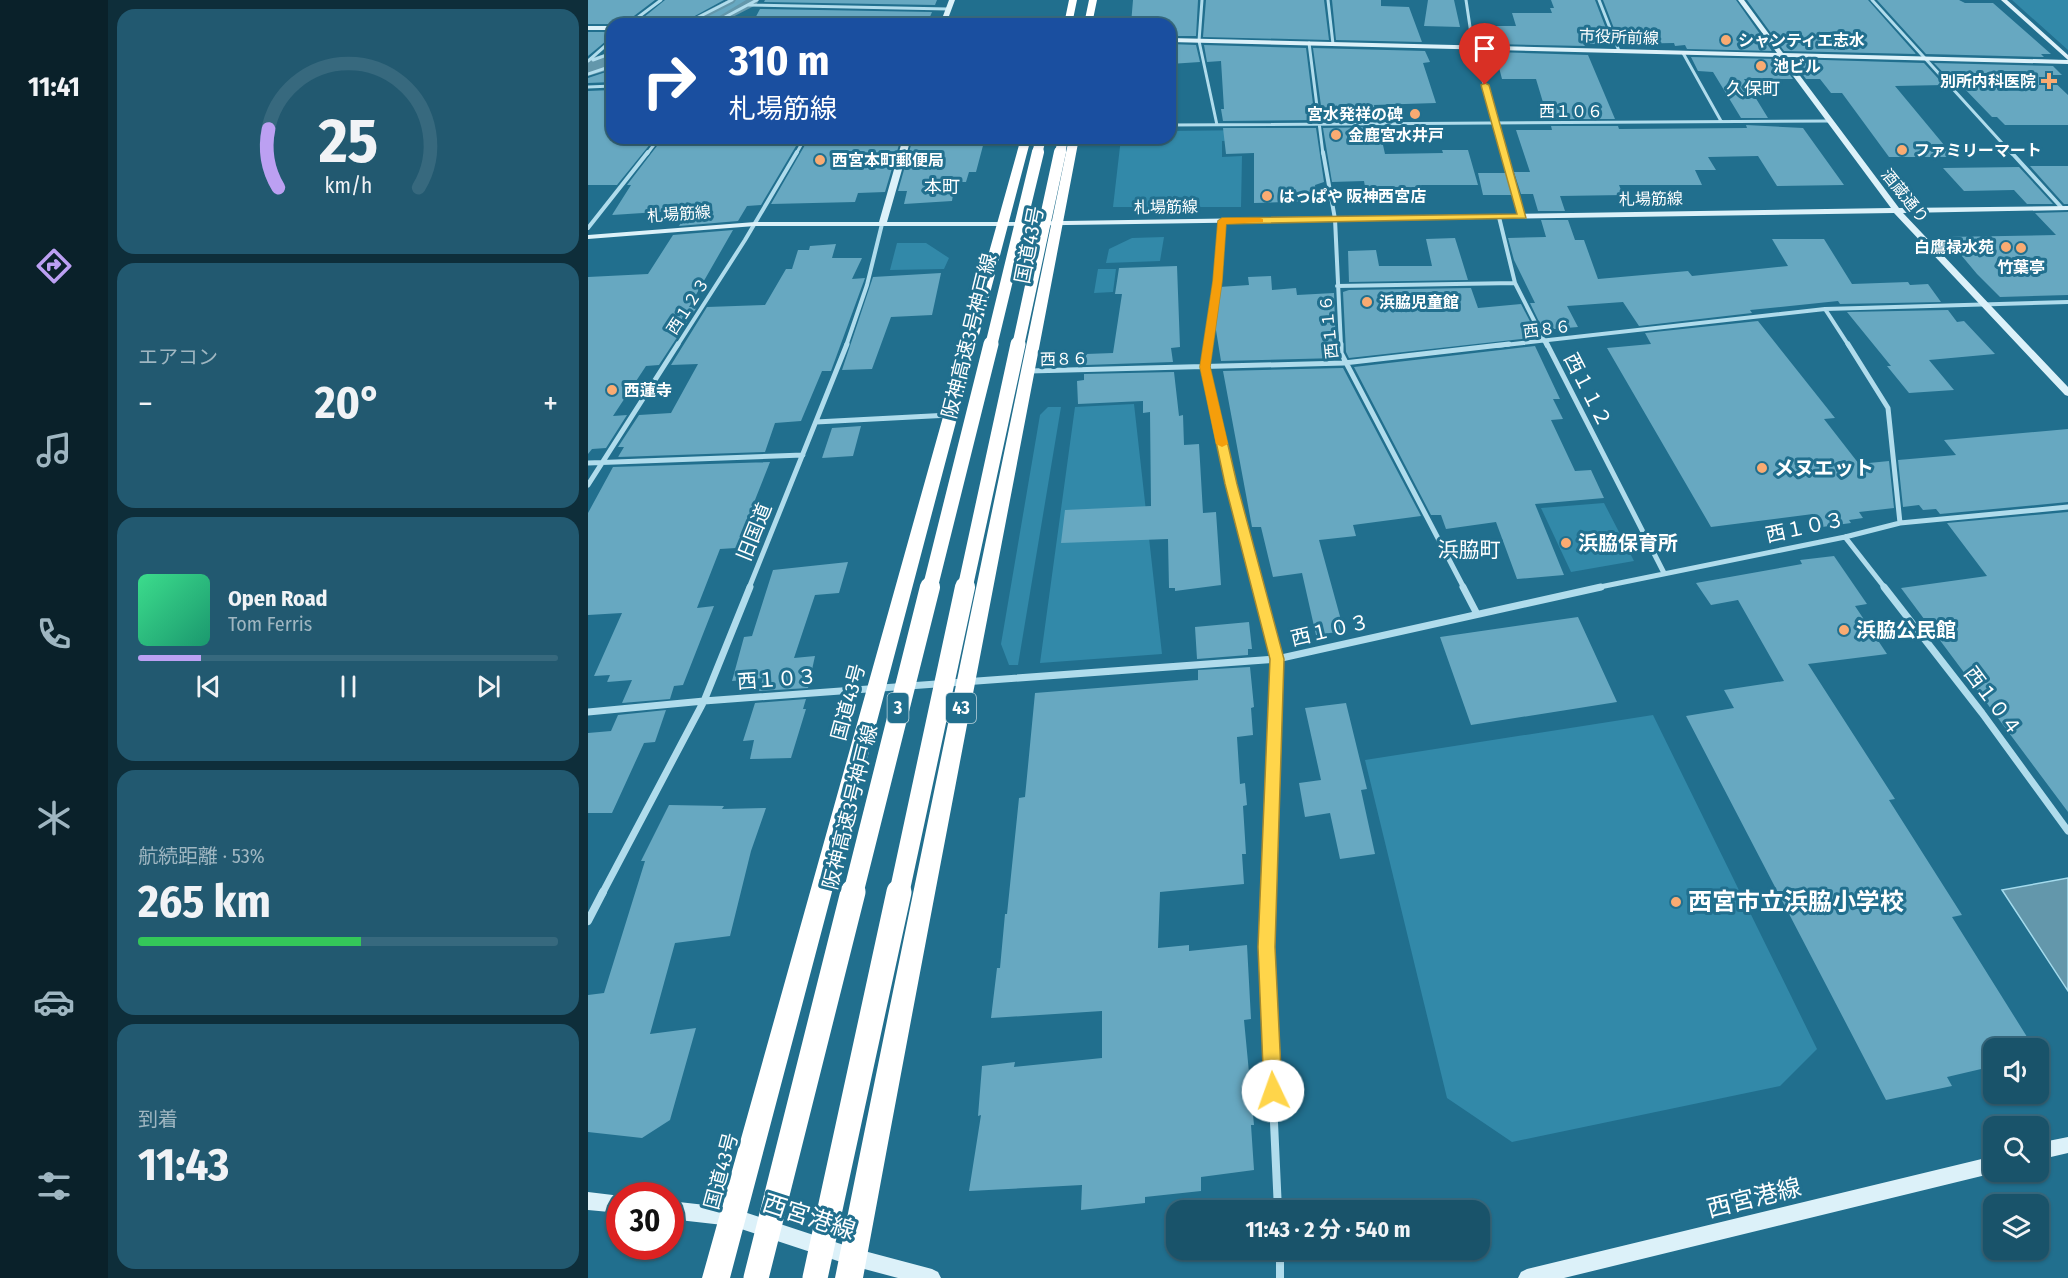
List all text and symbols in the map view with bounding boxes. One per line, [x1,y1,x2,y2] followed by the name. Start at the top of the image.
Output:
[1459,23,1510,85] pin
[1579,26,1659,48] street label: 市役所前線
[1738,31,1865,50] place label: シャンティエ志水
[1468,32,1501,65] icon: arrive
[1719,33,1733,47] marker: シャンティエ志水
[729,36,830,86] text: 310 m
[630,42,708,120] icon: right
[1773,57,1821,76] place label: 池ビル
[1754,59,1768,73] marker: 池ビル
[28,71,80,103] text: 11:41
[1940,72,2036,91] place label: 別所内科医院
[2040,72,2058,90] marker: 別所内科医院
[1726,78,1780,100] district label: 久保町
[729,93,837,125] text: 札場筋線
[1539,102,1603,121] street label: 西１０６
[317,105,378,180] text: 25
[1307,105,1403,124] place label: 宮水発祥の碑
[1408,107,1422,121] marker: 宮水発祥の碑
[1348,126,1444,145] place label: 金鹿宮水井戸
[1329,128,1343,142] marker: 金鹿宮水井戸
[1914,141,2042,160] place label: ファミリーマート
[1895,143,1909,157] marker: ファミリーマート
[832,151,944,170] place label: 西宮本町郵便局
[813,153,827,167] marker: 西宮本町郵便局
[1877,165,1933,227] street label: 酒蔵通り
[324,174,372,200] text: km/h
[924,176,960,198] district label: 本町
[1279,187,1426,206] place label: はっぱや 阪神西宮店
[1260,189,1274,203] marker: はっぱや 阪神西宮店
[1619,189,1683,209] street label: 札場筋線
[1134,197,1198,217] street label: 札場筋線
[646,202,712,226] street label: 札場筋線
[1010,204,1048,286] street label: 国道43号
[1914,238,1994,257] place label: 白鷹禄水苑
[1999,240,2013,254] marker: 白鷹禄水苑
[2014,241,2028,255] marker: 竹葉亭
[33,245,75,287] icon: directions
[937,251,1001,421] street label: 阪神高速3号神戸線
[1997,258,2045,277] place label: 竹葉亭
[663,274,713,338] street label: 西１２３
[1379,293,1459,312] place label: 浜脇児童館
[1316,294,1342,360] street label: 西１１６
[1360,295,1374,309] marker: 浜脇児童館
[1522,317,1572,341] street label: 西８６
[138,345,218,369] text: エアコン
[1040,349,1088,369] street label: 西８６
[1559,349,1617,431] street label: 西１１２
[315,376,381,430] text: 20°
[624,381,672,400] place label: 西蓮寺
[605,383,619,397] marker: 西蓮寺
[138,384,153,424] text: −
[543,384,558,424] text: +
[33,429,75,471] icon: music
[1774,456,1874,480] place label: メヌエット
[1755,461,1769,475] marker: メヌエット
[732,500,776,564] street label: 旧国道
[1763,507,1847,547] street label: 西１０３
[1578,531,1678,555] place label: 浜脇保育所
[1559,536,1573,550] marker: 浜脇保育所
[1438,537,1501,563] district label: 浜脇町
[228,585,328,612] text: Open Road
[1288,609,1372,651] street label: 西１０３
[228,612,312,636] text: Tom Ferris
[33,613,75,655] icon: phone
[1856,618,1956,642] place label: 浜脇公民館
[1837,623,1851,637] marker: 浜脇公民館
[826,661,870,743] street label: 国道43号
[1959,662,2027,740] street label: 西１０４
[736,664,818,694] street label: 西１０３
[192,670,225,703] icon: previous
[332,670,365,703] icon: pause
[472,670,505,703] icon: next
[888,693,908,723] road number: 3
[946,693,976,723] road number: 43
[818,722,882,892] street label: 阪神高速3号神戸線
[33,797,75,839] icon: climate
[138,844,265,868] text: 航続距離 · 53%
[138,875,271,929] text: 265 km
[1688,888,1904,916] place label: 西宮市立浜脇小学校
[1669,895,1683,909] marker: 西宮市立浜脇小学校
[33,981,75,1023] icon: car
[1983,1038,2049,1260] map controls
[1983,1038,2049,1104] button: sound
[1241,1059,1305,1123] position arrow
[138,1107,178,1131] text: 到着
[1983,1116,2049,1182] button: search
[699,1130,743,1212] street label: 国道43号
[138,1138,229,1192] text: 11:43
[33,1165,75,1207] icon: filters
[1704,1173,1804,1223] street label: 西宮港線
[606,1182,684,1260] speed limit sign: 30
[759,1189,859,1245] street label: 西宮港線
[1983,1194,2049,1260] button: layers
[1245,1216,1411,1243] text: 11:43 · 2 分 · 540 m

